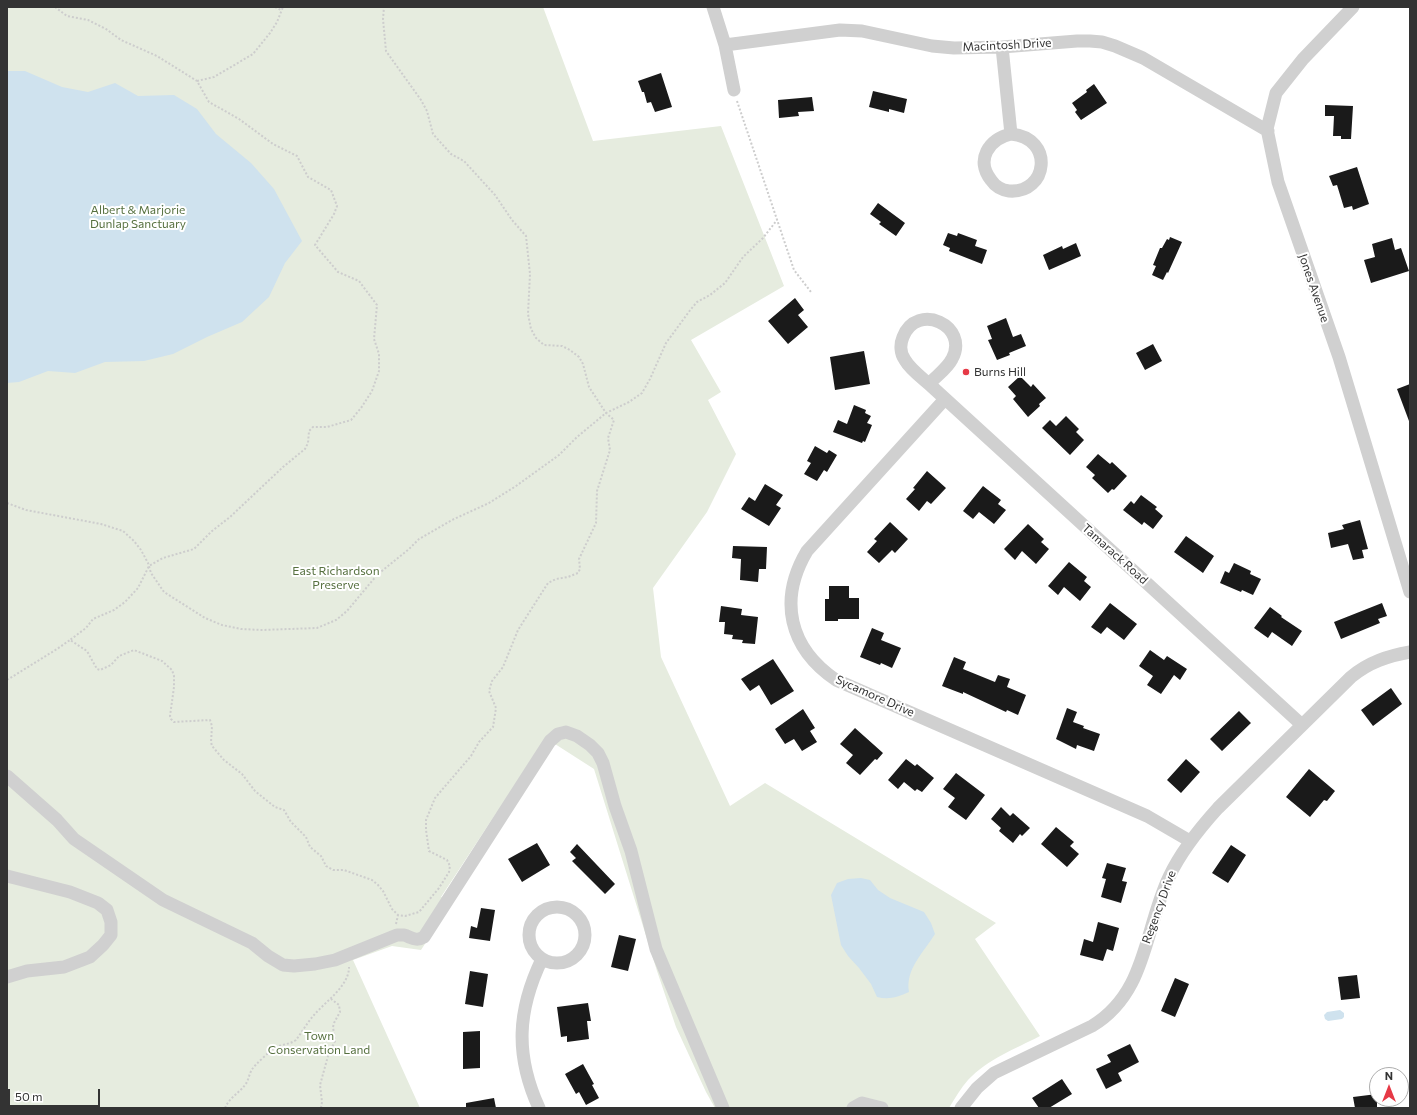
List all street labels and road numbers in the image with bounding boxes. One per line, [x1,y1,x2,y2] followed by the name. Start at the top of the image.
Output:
[962,35,1052,55] street label: Macintosh Drive
[1296,252,1332,324] street label: Jones Avenue
[1079,521,1151,587] street label: Tamarack Road
[833,672,917,720] street label: Sycamore Drive
[1139,868,1179,946] street label: Regency Drive

